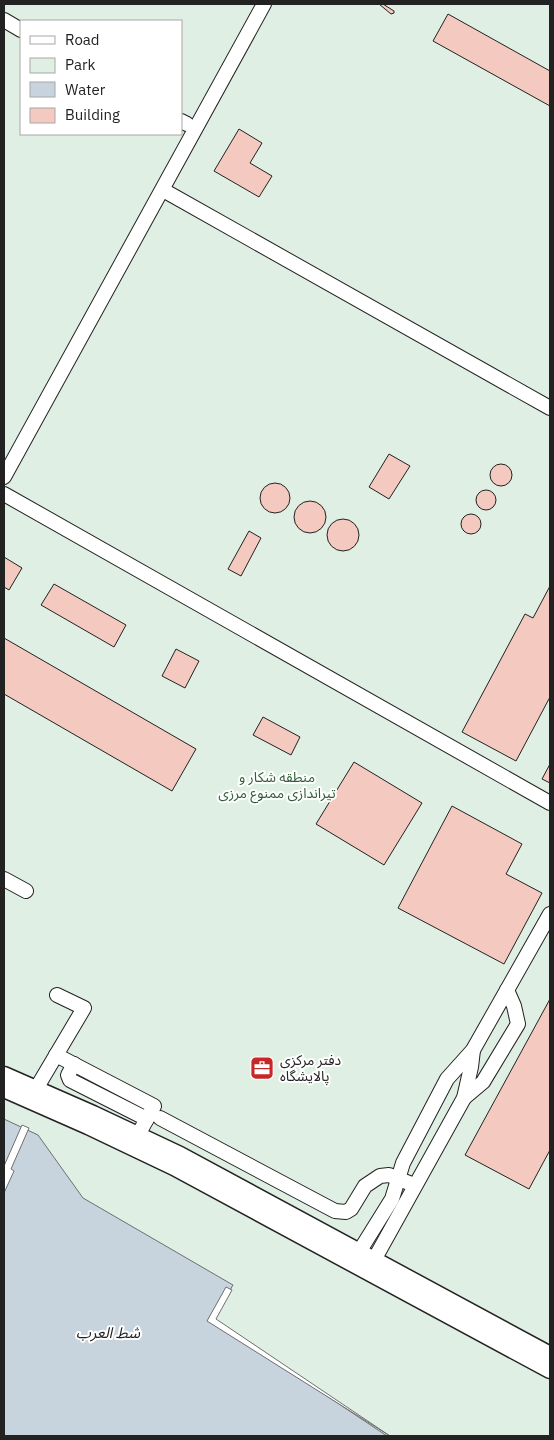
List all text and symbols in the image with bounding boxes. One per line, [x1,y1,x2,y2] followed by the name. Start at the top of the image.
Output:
[20,20,182,135] legend
[65,30,100,49] text: Road
[65,55,95,74] text: Park
[65,80,106,99] text: Water
[65,105,120,124] text: Building
[218,768,336,804] park label: منطقه شکار و تیراندازی ممنوع مرزی
[280,1051,342,1086] place label: دفتر مرکزی پالایشگاه
[249,1055,275,1081] office icon: دفتر مرکزی پالایشگاه
[76,1323,140,1342] water label: شط العرب

